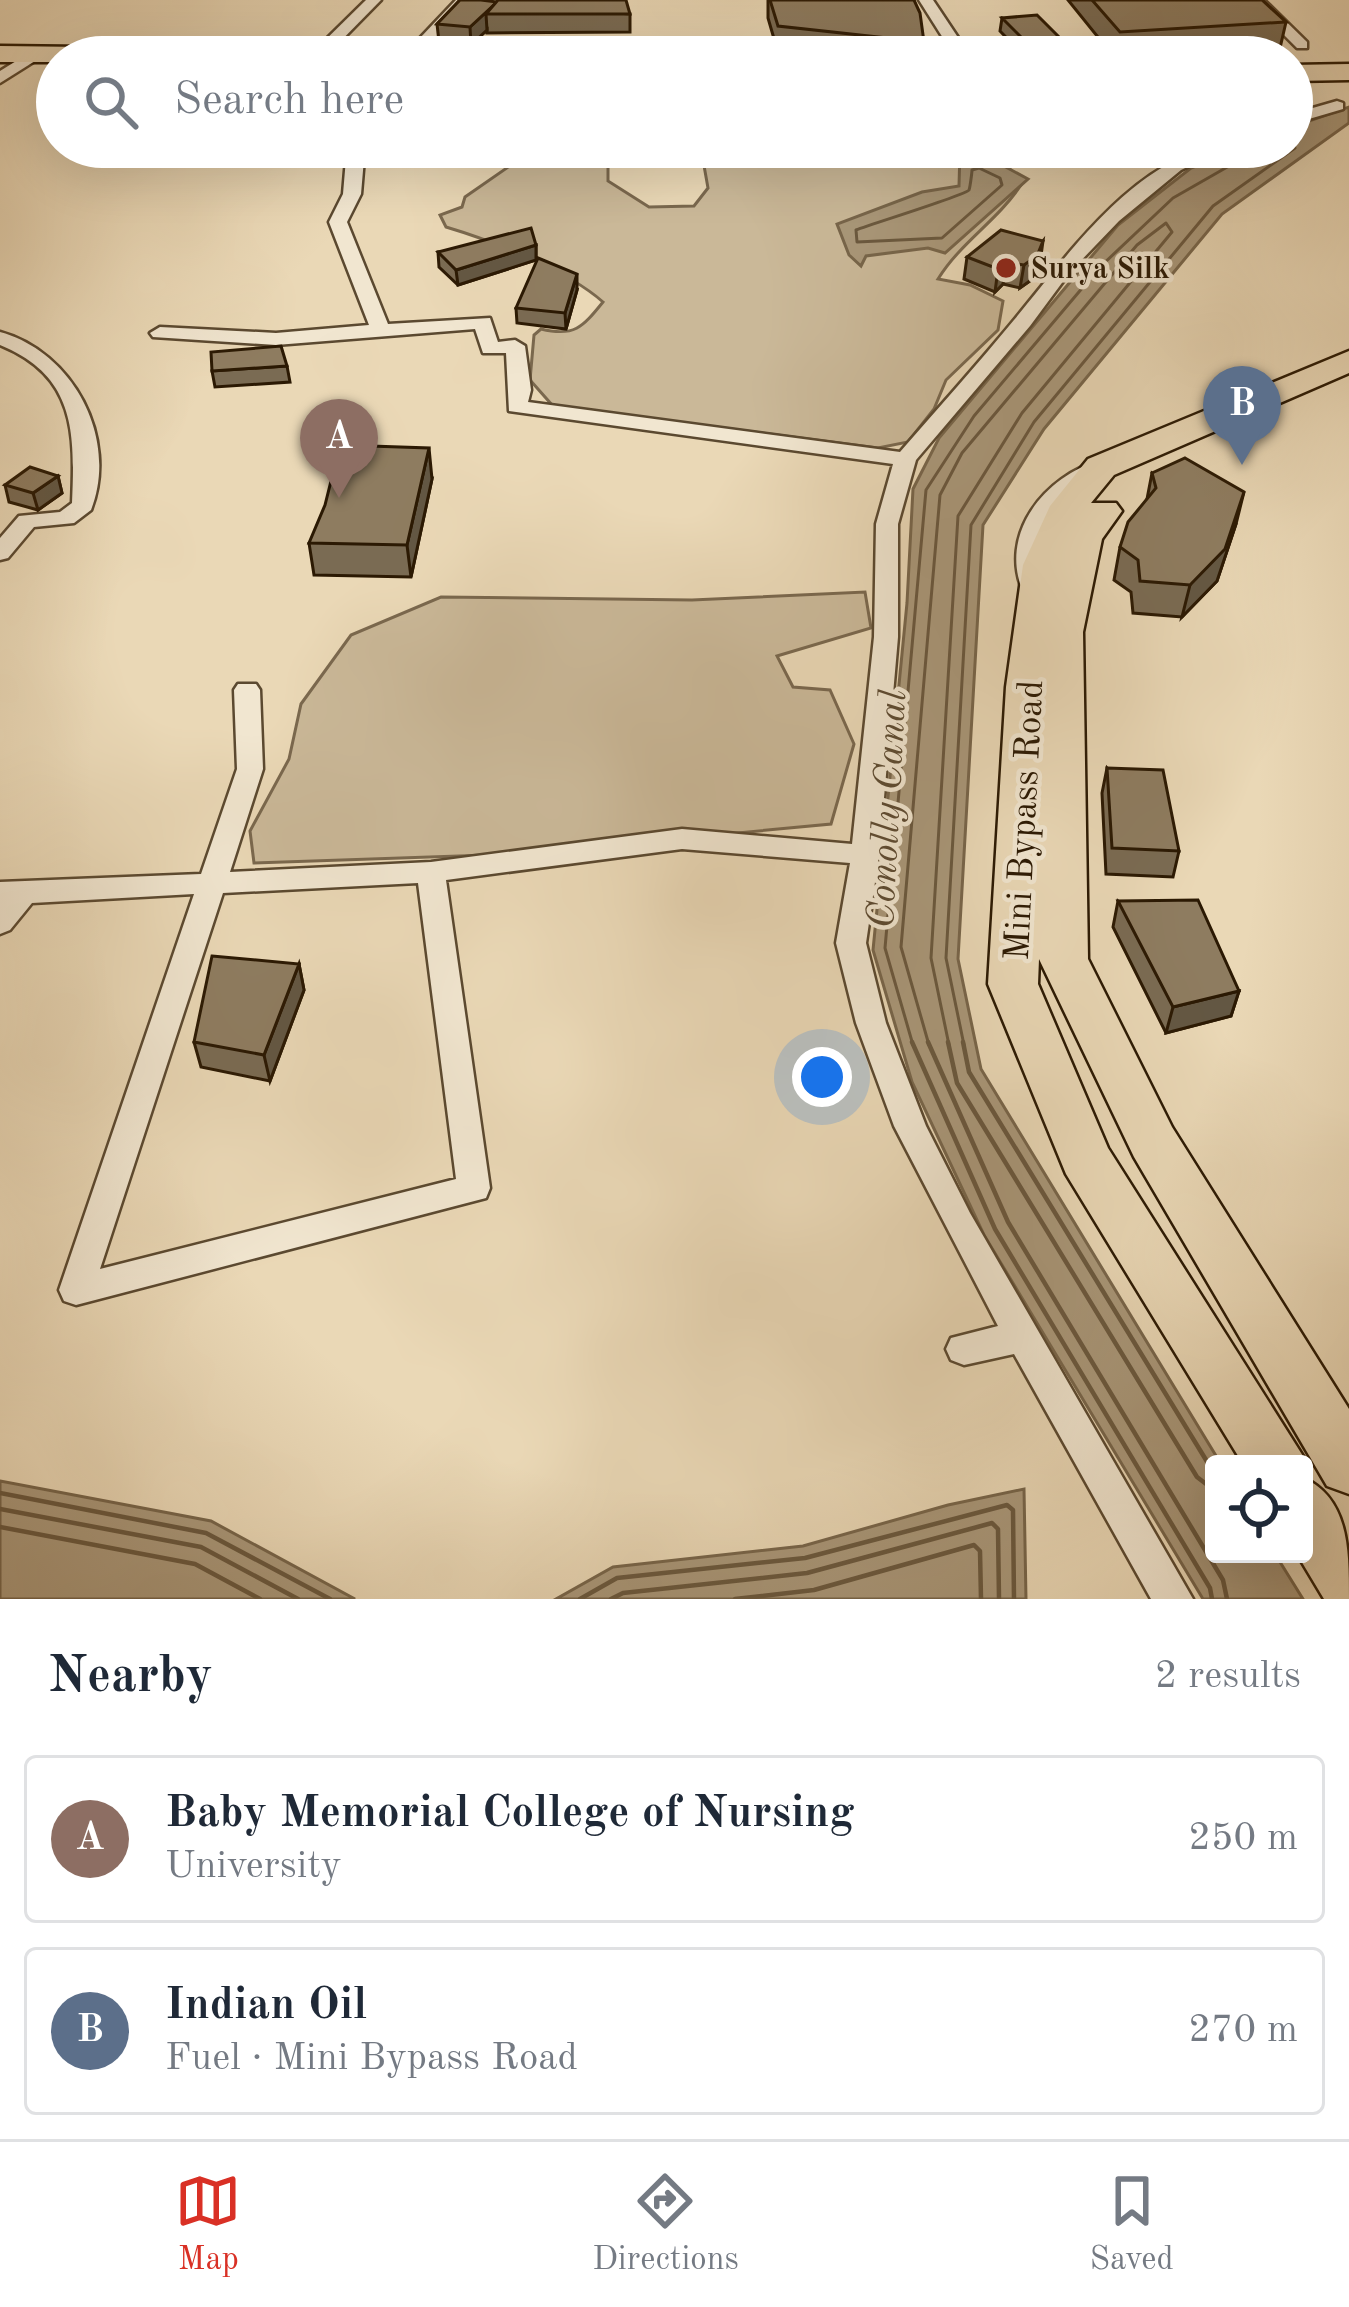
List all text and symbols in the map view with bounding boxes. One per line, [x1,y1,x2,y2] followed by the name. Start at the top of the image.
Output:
[36,36,1313,168] search box
[78,69,144,135] icon: search
[174,79,404,124] text: Search here
[993,255,1019,281] marker: Surya Silk
[1030,255,1170,285] place label: Surya Silk
[1203,366,1281,465] pin: B
[300,399,378,498] pin: A
[1001,679,1051,961] street label: Mini Bypass Road
[863,688,914,930] water label: Conolly Canal
[792,1047,852,1107] your location
[1205,1455,1313,1563] map controls
[1205,1455,1313,1563] button: locate
[48,1652,213,1703] text: Nearby
[1155,1657,1301,1696] text: 2 results
[165,1792,854,1837] text: Baby Memorial College of Nursing
[75,1819,105,1858] text: A
[1188,1819,1298,1858] text: 250 m
[165,1847,342,1886] text: University
[165,1984,367,2029] text: Indian Oil
[76,2011,104,2050] text: B
[1188,2011,1298,2050] text: 270 m
[165,2039,578,2078] text: Fuel · Mini Bypass Road
[175,2168,241,2281] tab: Map
[592,2168,739,2281] tab: Directions
[1090,2168,1174,2281] tab: Saved

